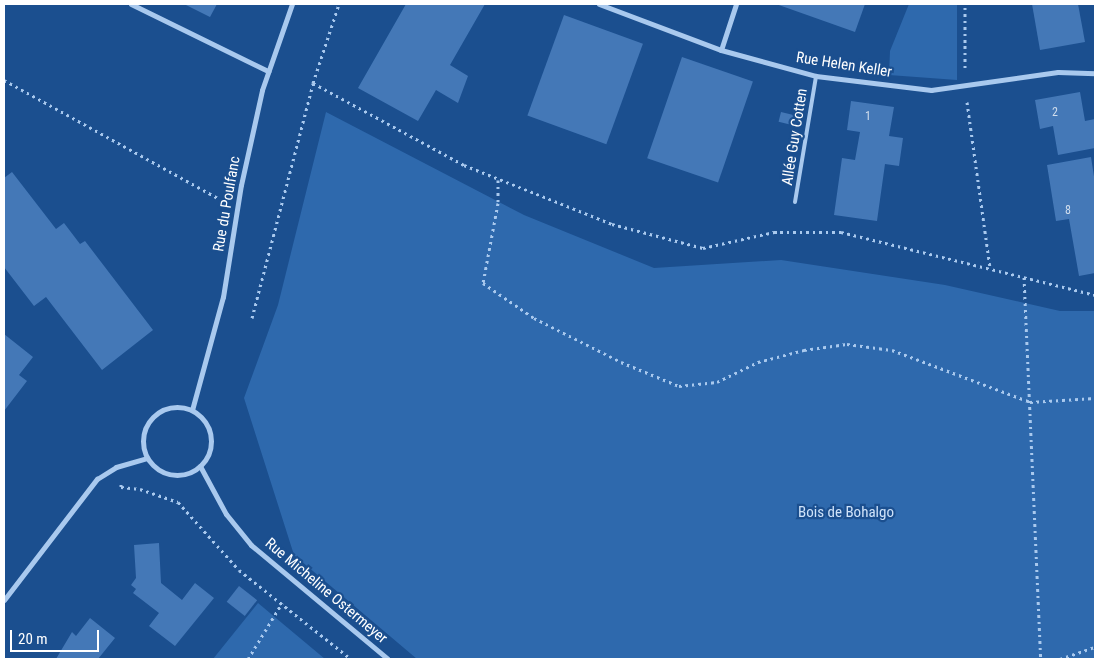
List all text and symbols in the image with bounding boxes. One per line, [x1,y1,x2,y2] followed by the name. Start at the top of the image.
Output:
[795,49,893,81] street label: Rue Helen Keller
[778,87,812,187] street label: Allée Guy Cotten
[1052,106,1058,120] house number: 2
[865,110,871,124] house number: 1
[210,155,244,253] street label: Rue du Poulfanc
[1065,204,1071,218] house number: 8
[798,504,894,522] park label: Bois de Bohalgo
[261,535,391,647] street label: Rue Micheline Ostermeyer
[12,620,101,652] scale bar
[18,630,48,648] text: 20 m

